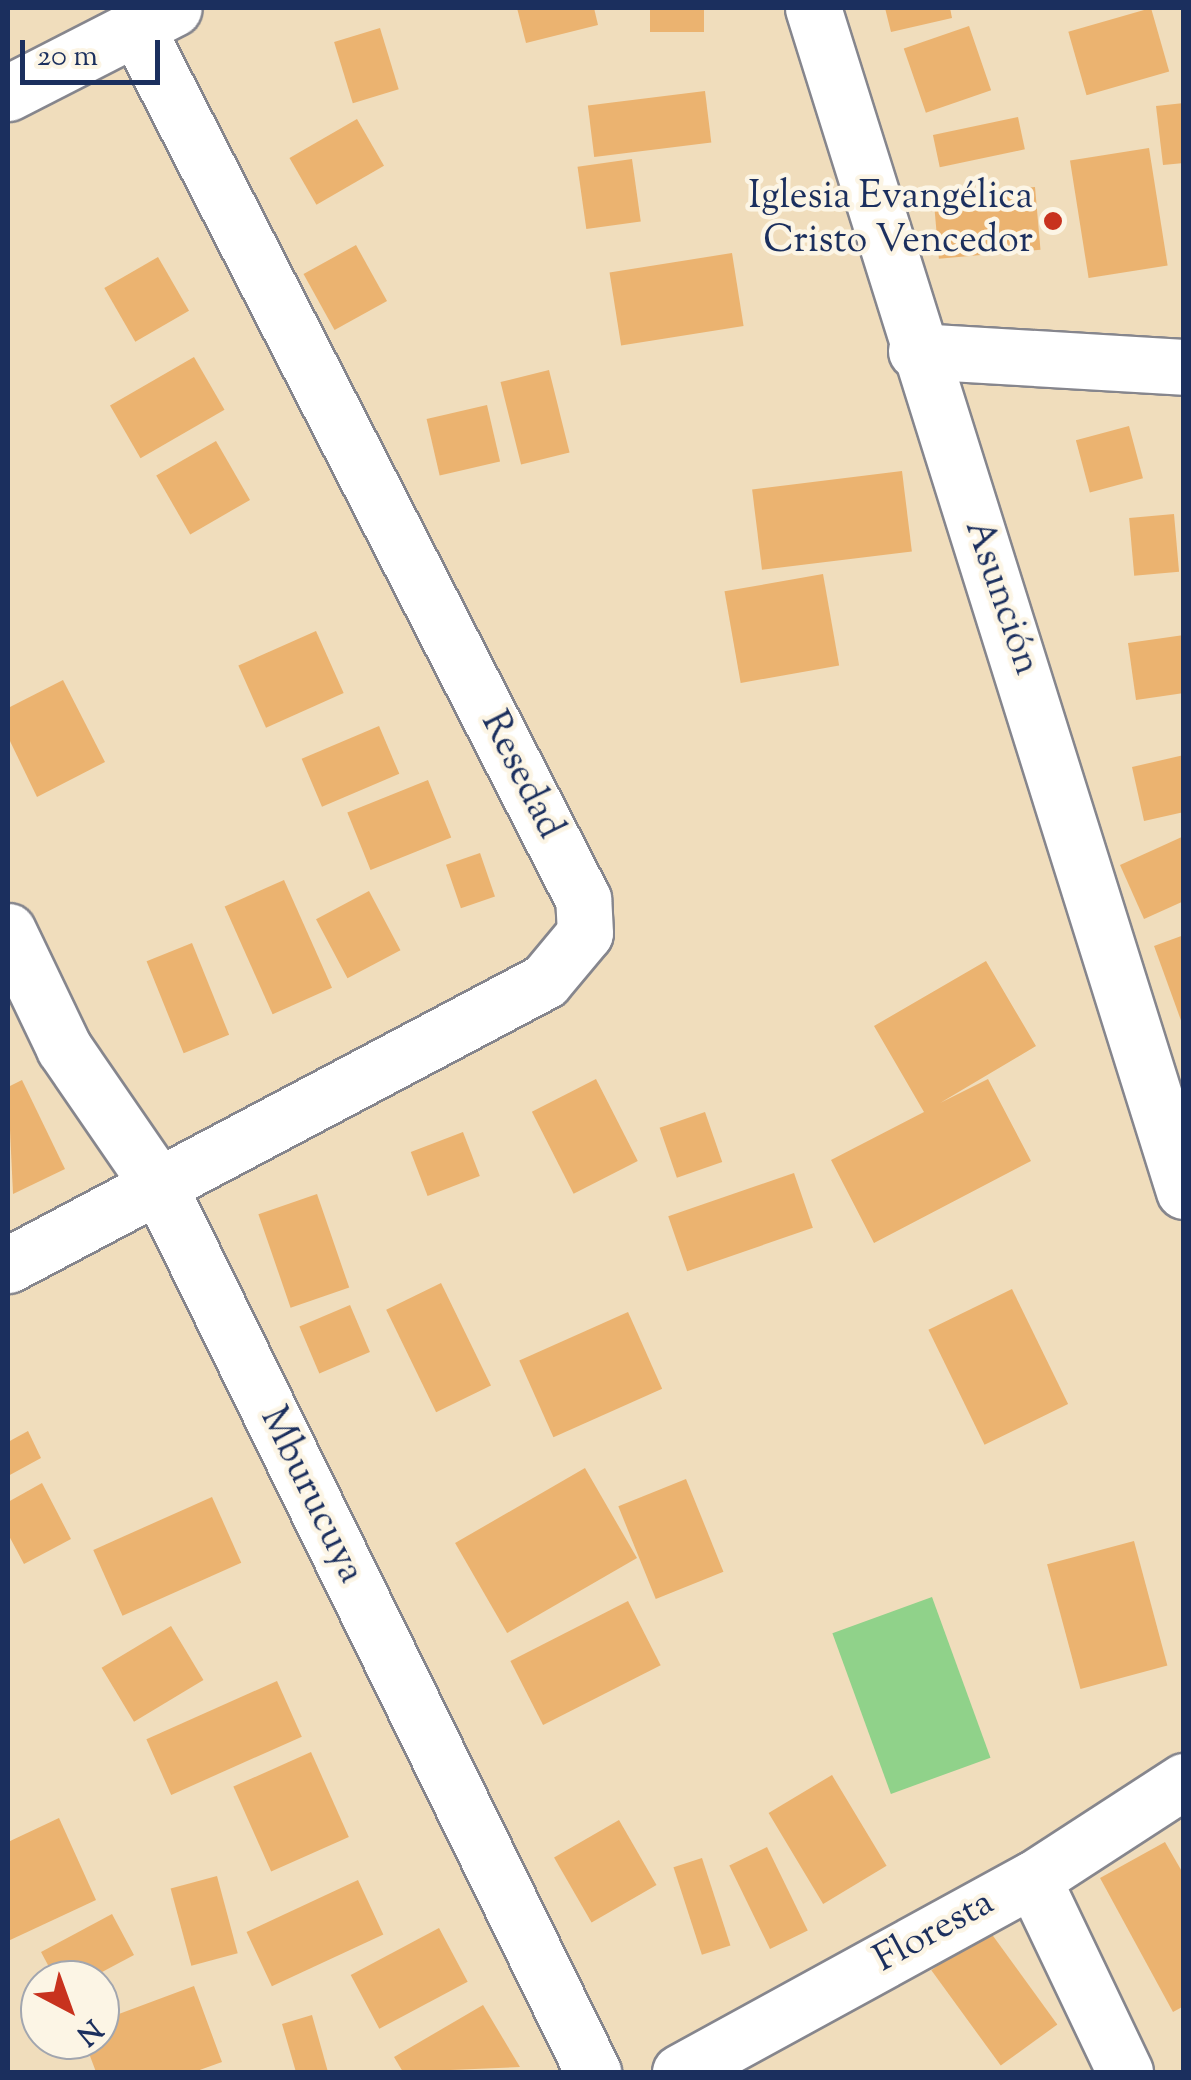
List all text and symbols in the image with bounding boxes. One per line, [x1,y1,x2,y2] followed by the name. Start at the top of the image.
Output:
[25,20,165,82] scale bar
[37,36,98,79] text: 20 m
[749,176,1033,266] place label: Iglesia Evangélica Cristo Vencedor
[1042,210,1064,232] marker: Iglesia Evangélica Cristo Vencedor
[952,515,1048,681] street label: Asunción
[469,705,571,847] street label: Resedad
[248,1401,372,1591] street label: Mburucuya
[867,1882,1003,1984] street label: Floresta
[20,1960,120,2060] north arrow
[67,2009,110,2054] text: N

